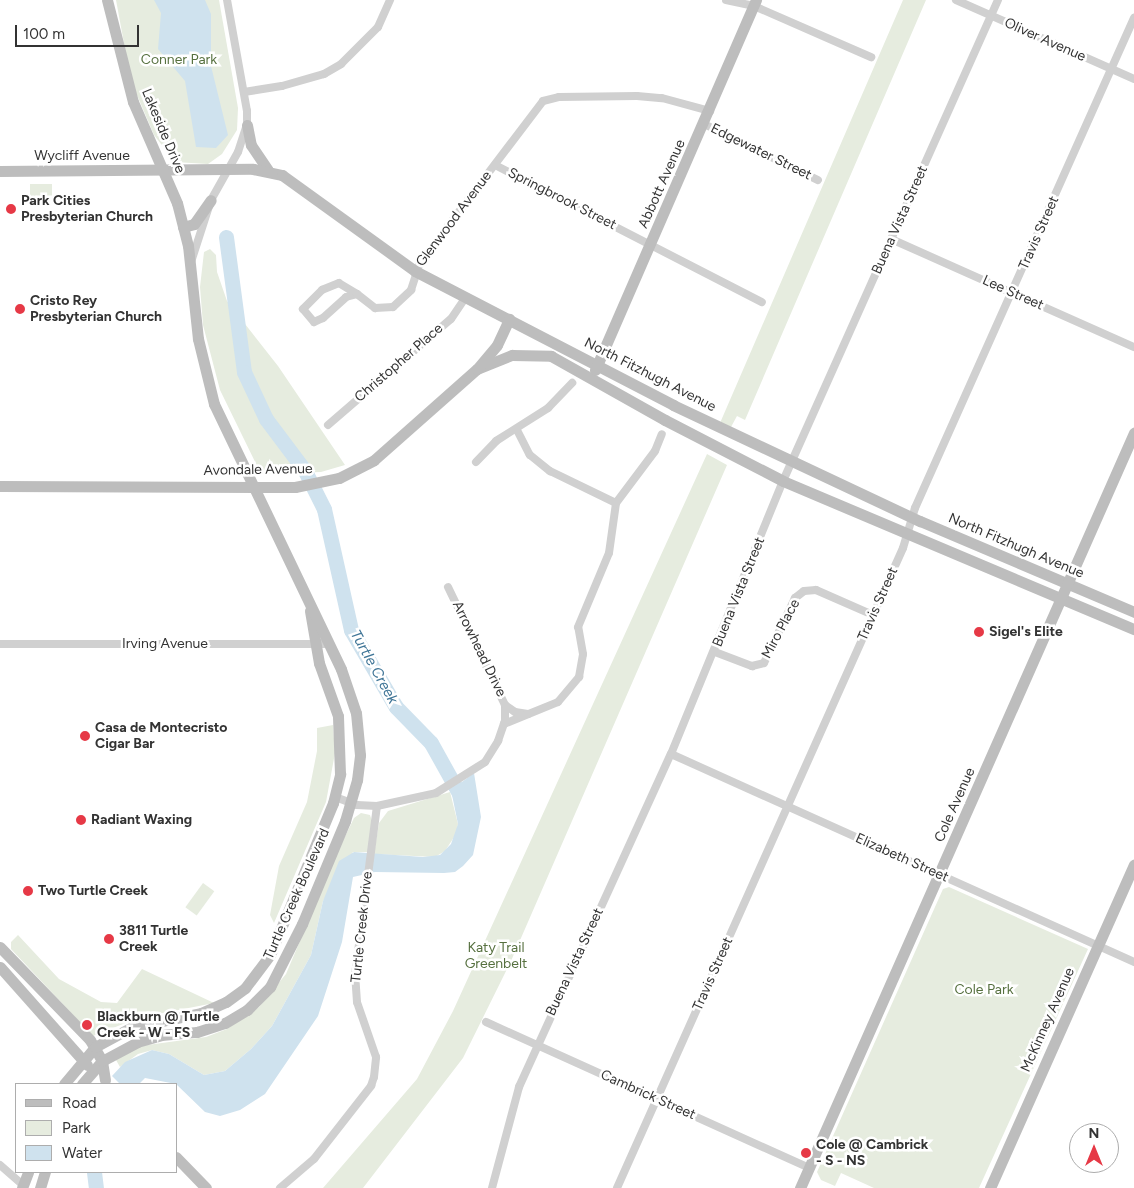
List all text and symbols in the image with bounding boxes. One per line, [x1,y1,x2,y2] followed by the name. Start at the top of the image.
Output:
[18,15,141,47] scale bar
[1002,15,1088,65] street label: Oliver Avenue
[23,25,65,43] text: 100 m
[141,52,217,68] park label: Conner Park
[138,86,188,176] street label: Lakeside Drive
[708,120,814,184] street label: Edgewater Street
[635,137,689,231] street label: Abbott Avenue
[34,148,130,164] street label: Wycliff Avenue
[869,163,931,277] street label: Buena Vista Street
[505,164,619,234] street label: Springbrook Street
[413,168,495,270] street label: Glenwood Avenue
[21,193,153,226] place label: Park Cities Presbyterian Church
[1015,194,1063,272] street label: Travis Street
[5,203,17,215] marker: Park Cities Presbyterian Church
[980,272,1046,314] street label: Lee Street
[30,293,162,326] place label: Cristo Rey Presbyterian Church
[14,303,26,315] marker: Cristo Rey Presbyterian Church
[352,320,446,406] street label: Christopher Place
[581,334,719,416] street label: North Fitzhugh Avenue
[203,461,313,479] street label: Avondale Avenue
[946,510,1086,582] street label: North Fitzhugh Avenue
[709,535,769,649] street label: Buena Vista Street
[854,565,902,643] street label: Travis Street
[758,596,804,662] street label: Miro Place
[449,598,509,700] street label: Arrowhead Drive
[989,624,1063,640] place label: Sigel's Elite
[973,626,985,638] marker: Sigel's Elite
[346,627,402,707] water label: Turtle Creek
[122,636,208,652] street label: Irving Avenue
[95,720,227,752] place label: Casa de Montecristo Cigar Bar
[79,730,91,742] marker: Casa de Montecristo Cigar Bar
[931,765,979,845] street label: Cole Avenue
[91,812,192,828] place label: Radiant Waxing
[75,814,87,826] marker: Radiant Waxing
[261,826,333,962] street label: Turtle Creek Boulevard
[853,830,951,886] street label: Elizabeth Street
[348,871,376,983] street label: Turtle Creek Drive
[38,883,148,899] place label: Two Turtle Creek
[22,885,34,897] marker: Two Turtle Creek
[543,905,607,1019] street label: Buena Vista Street
[119,923,188,956] place label: 3811 Turtle Creek
[103,933,115,945] marker: 3811 Turtle Creek
[689,935,737,1013] street label: Travis Street
[465,940,527,972] park label: Katy Trail Greenbelt
[1017,965,1079,1075] street label: McKinney Avenue
[954,982,1014,998] park label: Cole Park
[97,1009,219,1042] place label: Blackburn @ Turtle Creek - W - FS
[81,1019,93,1031] marker: Blackburn @ Turtle Creek - W - FS
[598,1067,698,1123] street label: Cambrick Street
[15,1083,178,1173] legend
[62,1094,97,1112] text: Road
[62,1119,91,1137] text: Park
[1069,1123,1119,1173] north arrow
[1089,1125,1099,1142] text: N
[816,1137,928,1170] place label: Cole @ Cambrick - S - NS
[62,1144,102,1162] text: Water
[800,1147,812,1159] marker: Cole @ Cambrick - S - NS

